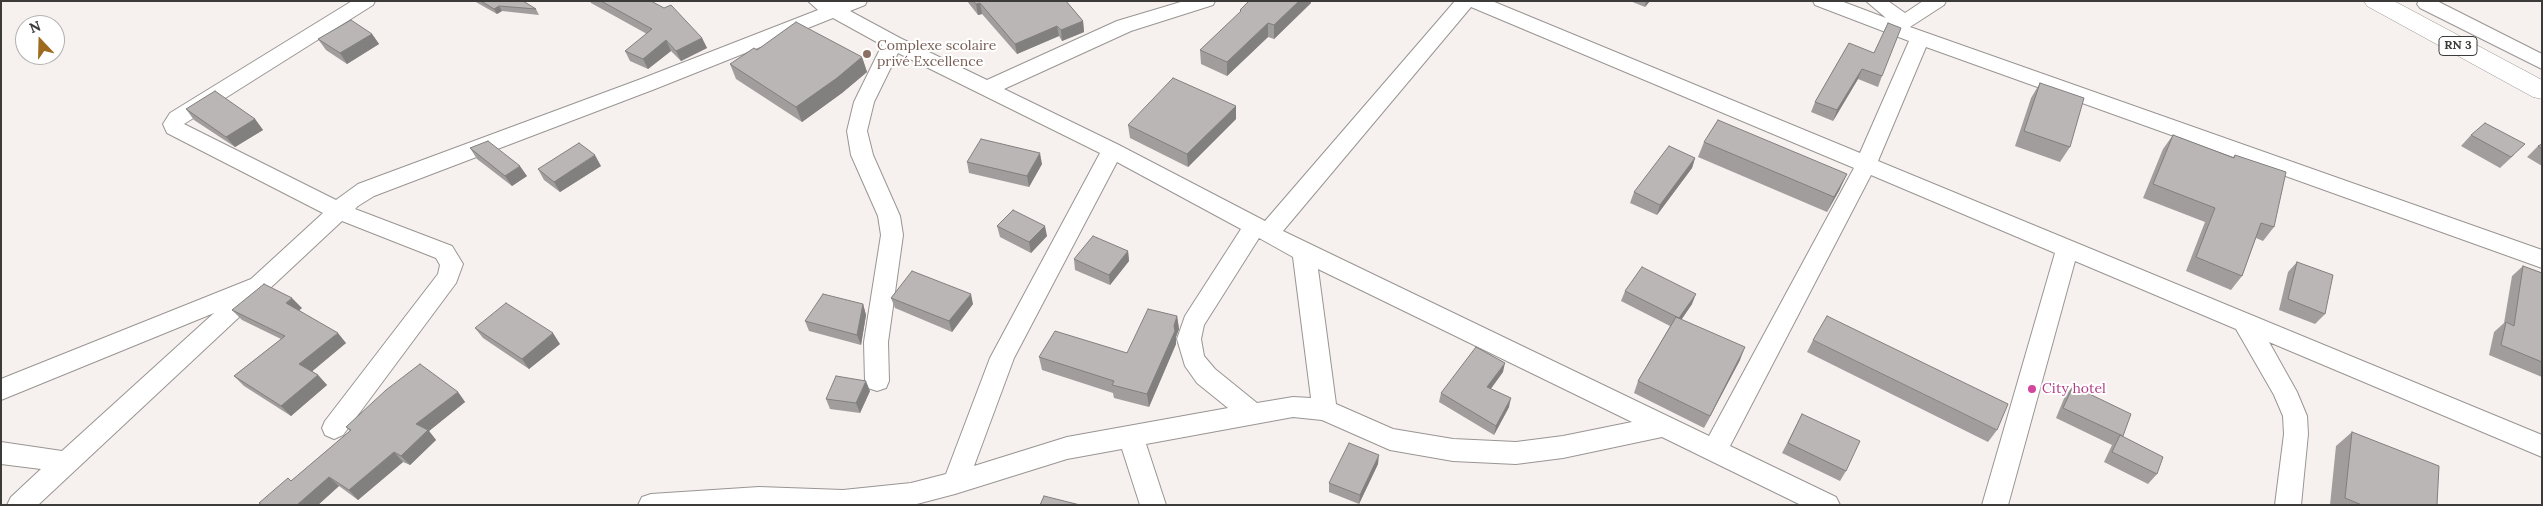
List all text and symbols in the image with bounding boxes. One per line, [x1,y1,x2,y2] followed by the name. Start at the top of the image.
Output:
[15,15,65,65] north arrow
[27,17,43,37] text: N
[2439,36,2477,56] road number: RN 3
[877,38,996,70] place label: Complexe scolaire privé Excellence
[861,48,873,60] marker: Complexe scolaire privé Excellence
[2042,381,2106,397] place label: City hotel
[2026,383,2038,395] marker: City hotel

